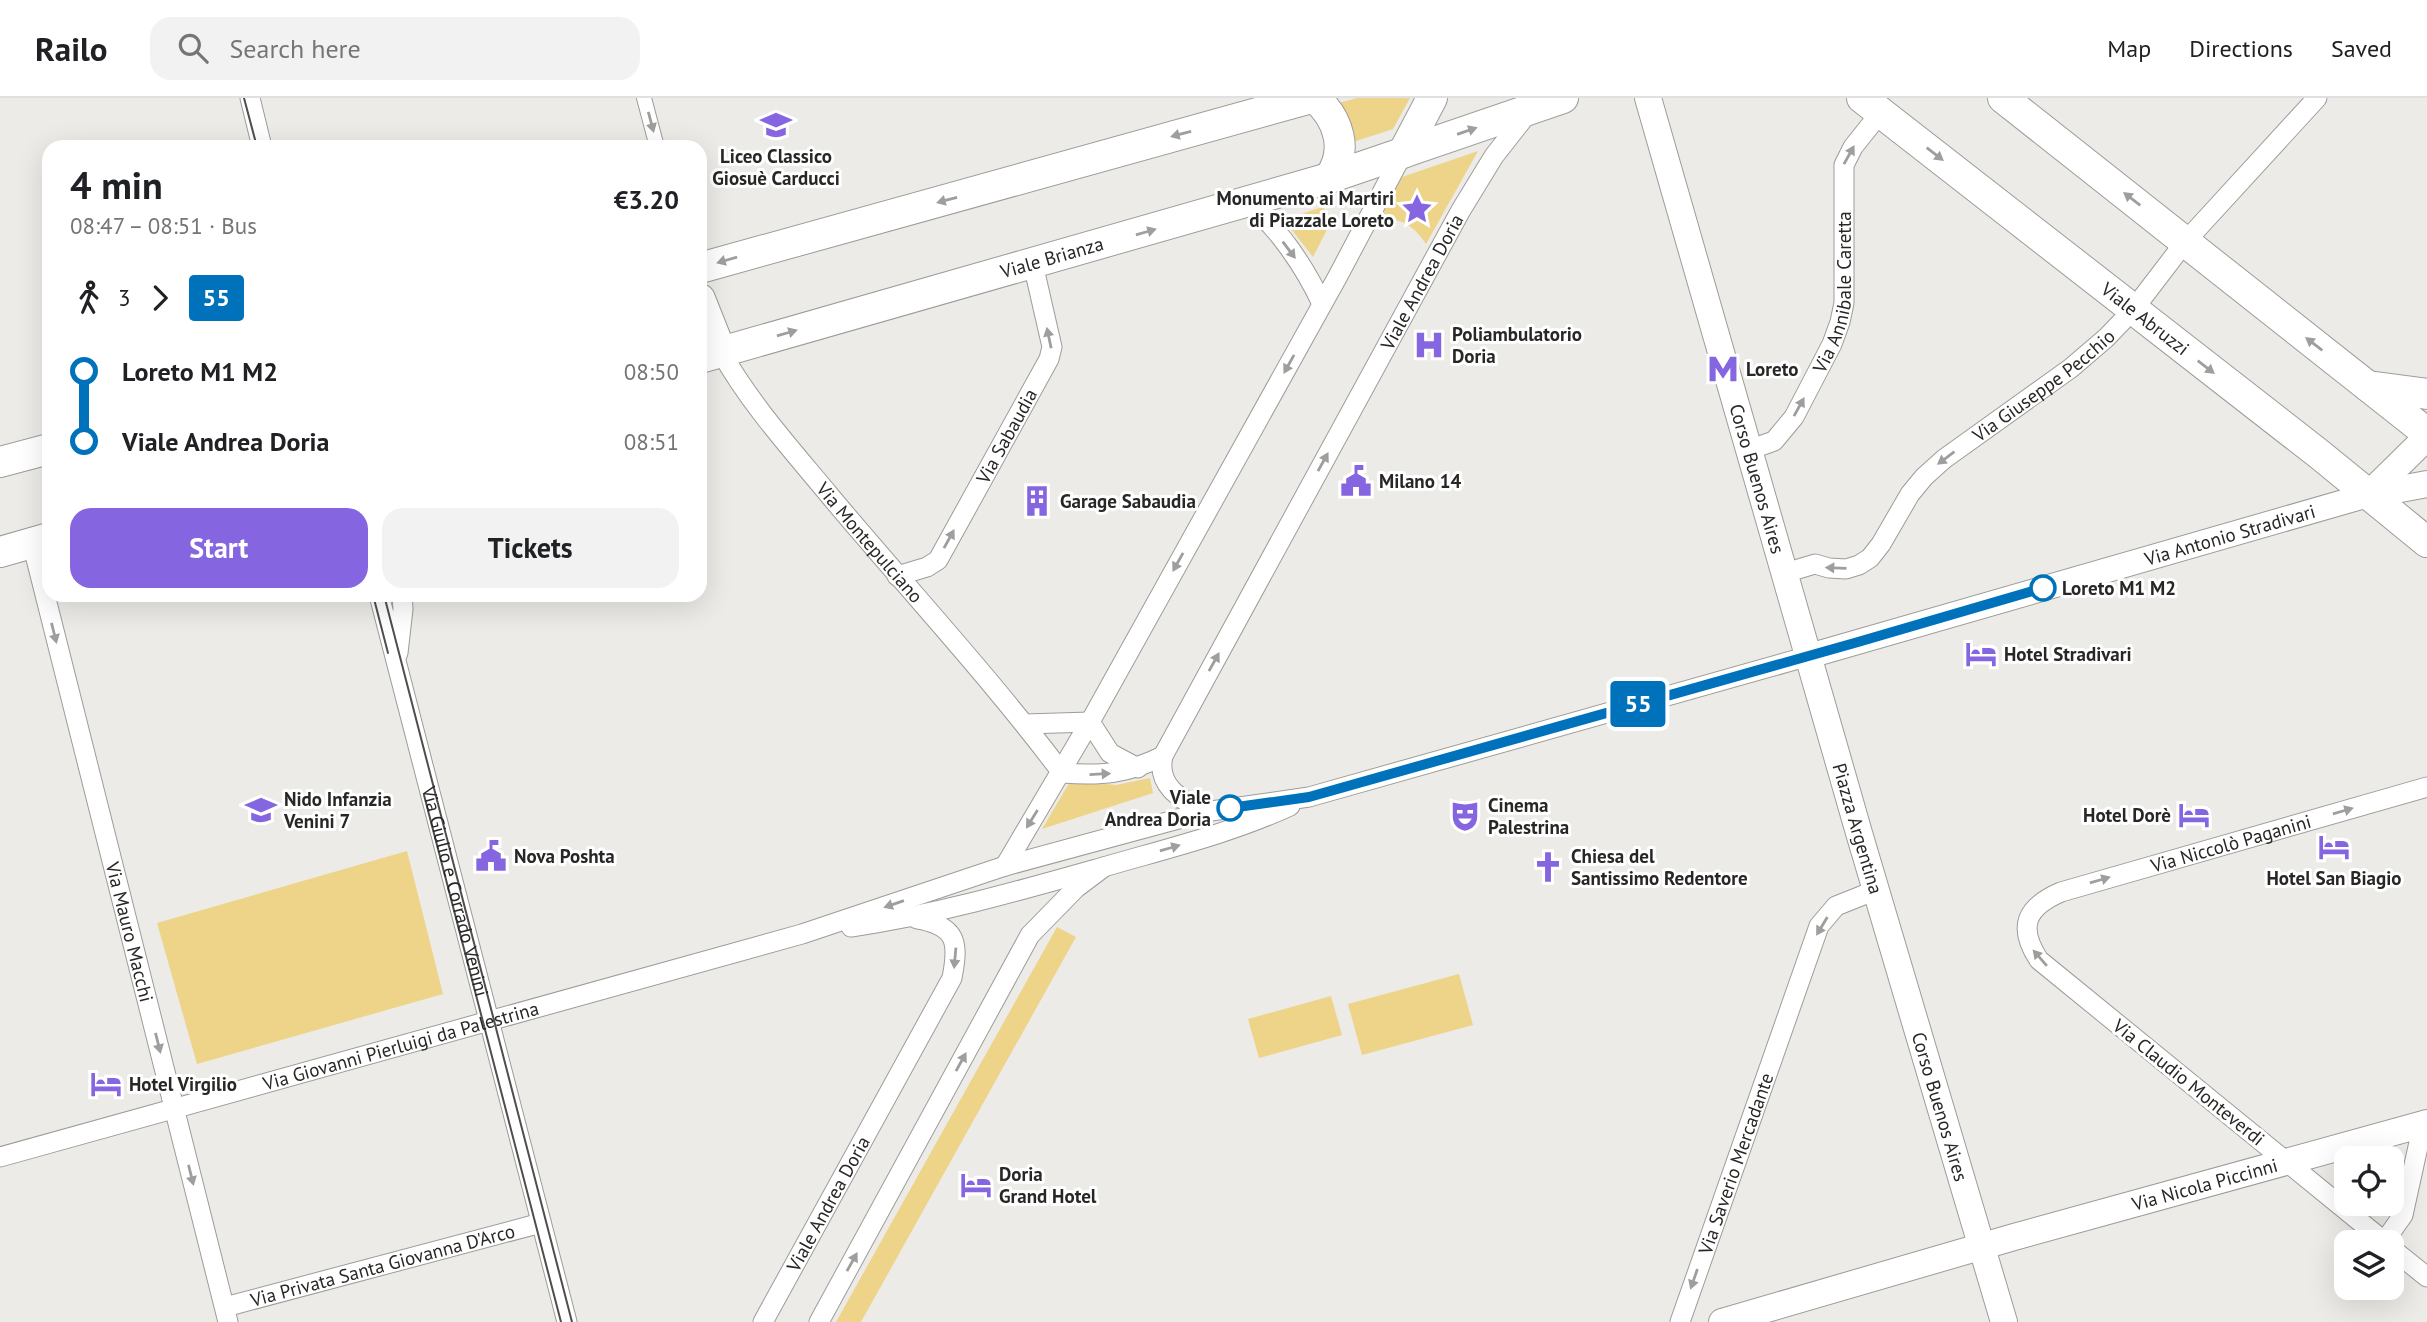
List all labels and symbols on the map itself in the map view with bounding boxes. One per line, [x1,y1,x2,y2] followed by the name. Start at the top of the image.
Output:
[759,108,793,142] school or university icon: Liceo Classico Giosuè Carducci
[646,112,657,134] one-way arrow
[1456,125,1477,136] one-way arrow
[1170,129,1192,140] one-way arrow
[712,144,840,190] place label: Liceo Classico Giosuè Carducci
[1843,145,1855,164] one-way arrow
[1925,147,1943,162] one-way arrow
[1216,186,1394,232] place label: Monumento ai Martiri di Piazzale Loreto
[1400,192,1434,226] place icon: Monumento ai Martiri di Piazzale Loreto
[2123,192,2141,207] one-way arrow
[936,195,957,205] one-way arrow
[1375,210,1469,355] street label: Viale Andrea Doria
[1807,211,1856,378] street label: Via Annibale Caretta
[1135,226,1156,236] one-way arrow
[997,231,1106,284] street label: Viale Brianza
[1281,241,1295,259] one-way arrow
[717,256,738,266] one-way arrow
[2096,276,2194,360] street label: Viale Abruzzi
[1452,322,1582,368] place label: Poliambulatorio Doria
[1967,324,2120,447] street label: Via Giuseppe Pecchio
[1044,327,1055,349] one-way arrow
[777,328,798,338] one-way arrow
[1412,328,1446,362] hospital icon: Poliambulatorio Doria
[2306,337,2323,352] one-way arrow
[1706,352,1740,386] metro station icon: Loreto
[1283,354,1295,373] one-way arrow
[1746,357,1798,381] place label: Loreto
[2197,359,2215,374] one-way arrow
[970,384,1042,488] street label: Via Sabaudia
[1793,398,1805,417] one-way arrow
[1724,401,1790,556] street label: Corso Buenos Aires
[1937,451,1955,466] one-way arrow
[1317,452,1329,472] one-way arrow
[1339,464,1373,498] public building icon: Milano 14
[1379,469,1461,493] place label: Milano 14
[811,476,928,608] street label: Via Montepulciano
[1020,484,1054,518] building icon: Garage Sabaudia
[1060,489,1196,513] place label: Garage Sabaudia
[2141,499,2318,571] street label: Via Antonio Stradivari
[943,529,955,549] one-way arrow
[1172,553,1184,572] one-way arrow
[1825,562,1847,573] one-way arrow
[2030,575,2056,601] marker: Loreto M1 M2
[2062,576,2176,600] place label: Loreto M1 M2
[49,622,60,644] one-way arrow
[1964,637,1998,671] hotel icon: Hotel Stradivari
[2004,642,2132,666] place label: Hotel Stradivari
[1208,652,1220,672] one-way arrow
[1606,681,1670,727] line badge: 55
[1828,760,1888,897] street label: Piazza Argentina
[1089,769,1111,780] one-way arrow
[417,783,494,999] street label: Via Giulio e Corrado Venini
[1105,785,1211,831] place label: Viale Andrea Doria
[283,787,392,833] place label: Nido Infanzia Venini 7
[244,793,278,827] school or university icon: Nido Infanzia Venini 7
[1488,793,1569,839] place label: Cinema Palestrina
[1217,795,1243,821] marker: Viale Andrea Doria
[2177,798,2211,832] hotel icon: Hotel Dorè
[1448,799,1482,833] theatre icon: Cinema Palestrina
[2083,803,2171,827] place label: Hotel Dorè
[2332,806,2353,816] one-way arrow
[1026,809,1039,829] one-way arrow
[2147,809,2314,878] street label: Via Niccolò Paganini
[2317,830,2351,864] hotel icon: Hotel San Biagio
[474,839,508,873] public building icon: Nova Poshta
[1160,843,1181,853] one-way arrow
[514,844,615,868] place label: Nova Poshta
[1571,844,1748,890] place label: Chiesa del Santissimo Redentore
[1531,850,1565,884] church icon: Chiesa del Santissimo Redentore
[100,858,159,1004] street label: Via Mauro Macchi
[2266,866,2402,890] place label: Hotel San Biagio
[2090,875,2111,885] one-way arrow
[883,899,904,909] one-way arrow
[1815,916,1828,935] one-way arrow
[949,948,960,970] one-way arrow
[2033,949,2048,966] one-way arrow
[259,996,541,1096] street label: Via Giovanni Pierluigi da Palestrina
[2107,1013,2270,1151] street label: Via Claudio Monteverdi
[1907,1029,1974,1184] street label: Corso Buenos Aires
[153,1033,164,1055] one-way arrow
[955,1053,967,1072] one-way arrow
[89,1067,123,1101] hotel icon: Hotel Virgilio
[1692,1070,1779,1258] street label: Via Saverio Mercadante
[129,1072,237,1096] place label: Hotel Virgilio
[781,1132,875,1277] street label: Viale Andrea Doria
[2128,1153,2280,1216] street label: Via Nicola Piccinni
[999,1162,1097,1208] place label: Doria Grand Hotel
[186,1165,197,1187] one-way arrow
[959,1168,993,1202] hotel icon: Doria Grand Hotel
[247,1219,517,1312] street label: Via Privata Santa Giovanna D'Arco
[846,1252,858,1272] one-way arrow
[1688,1268,1699,1289] one-way arrow

